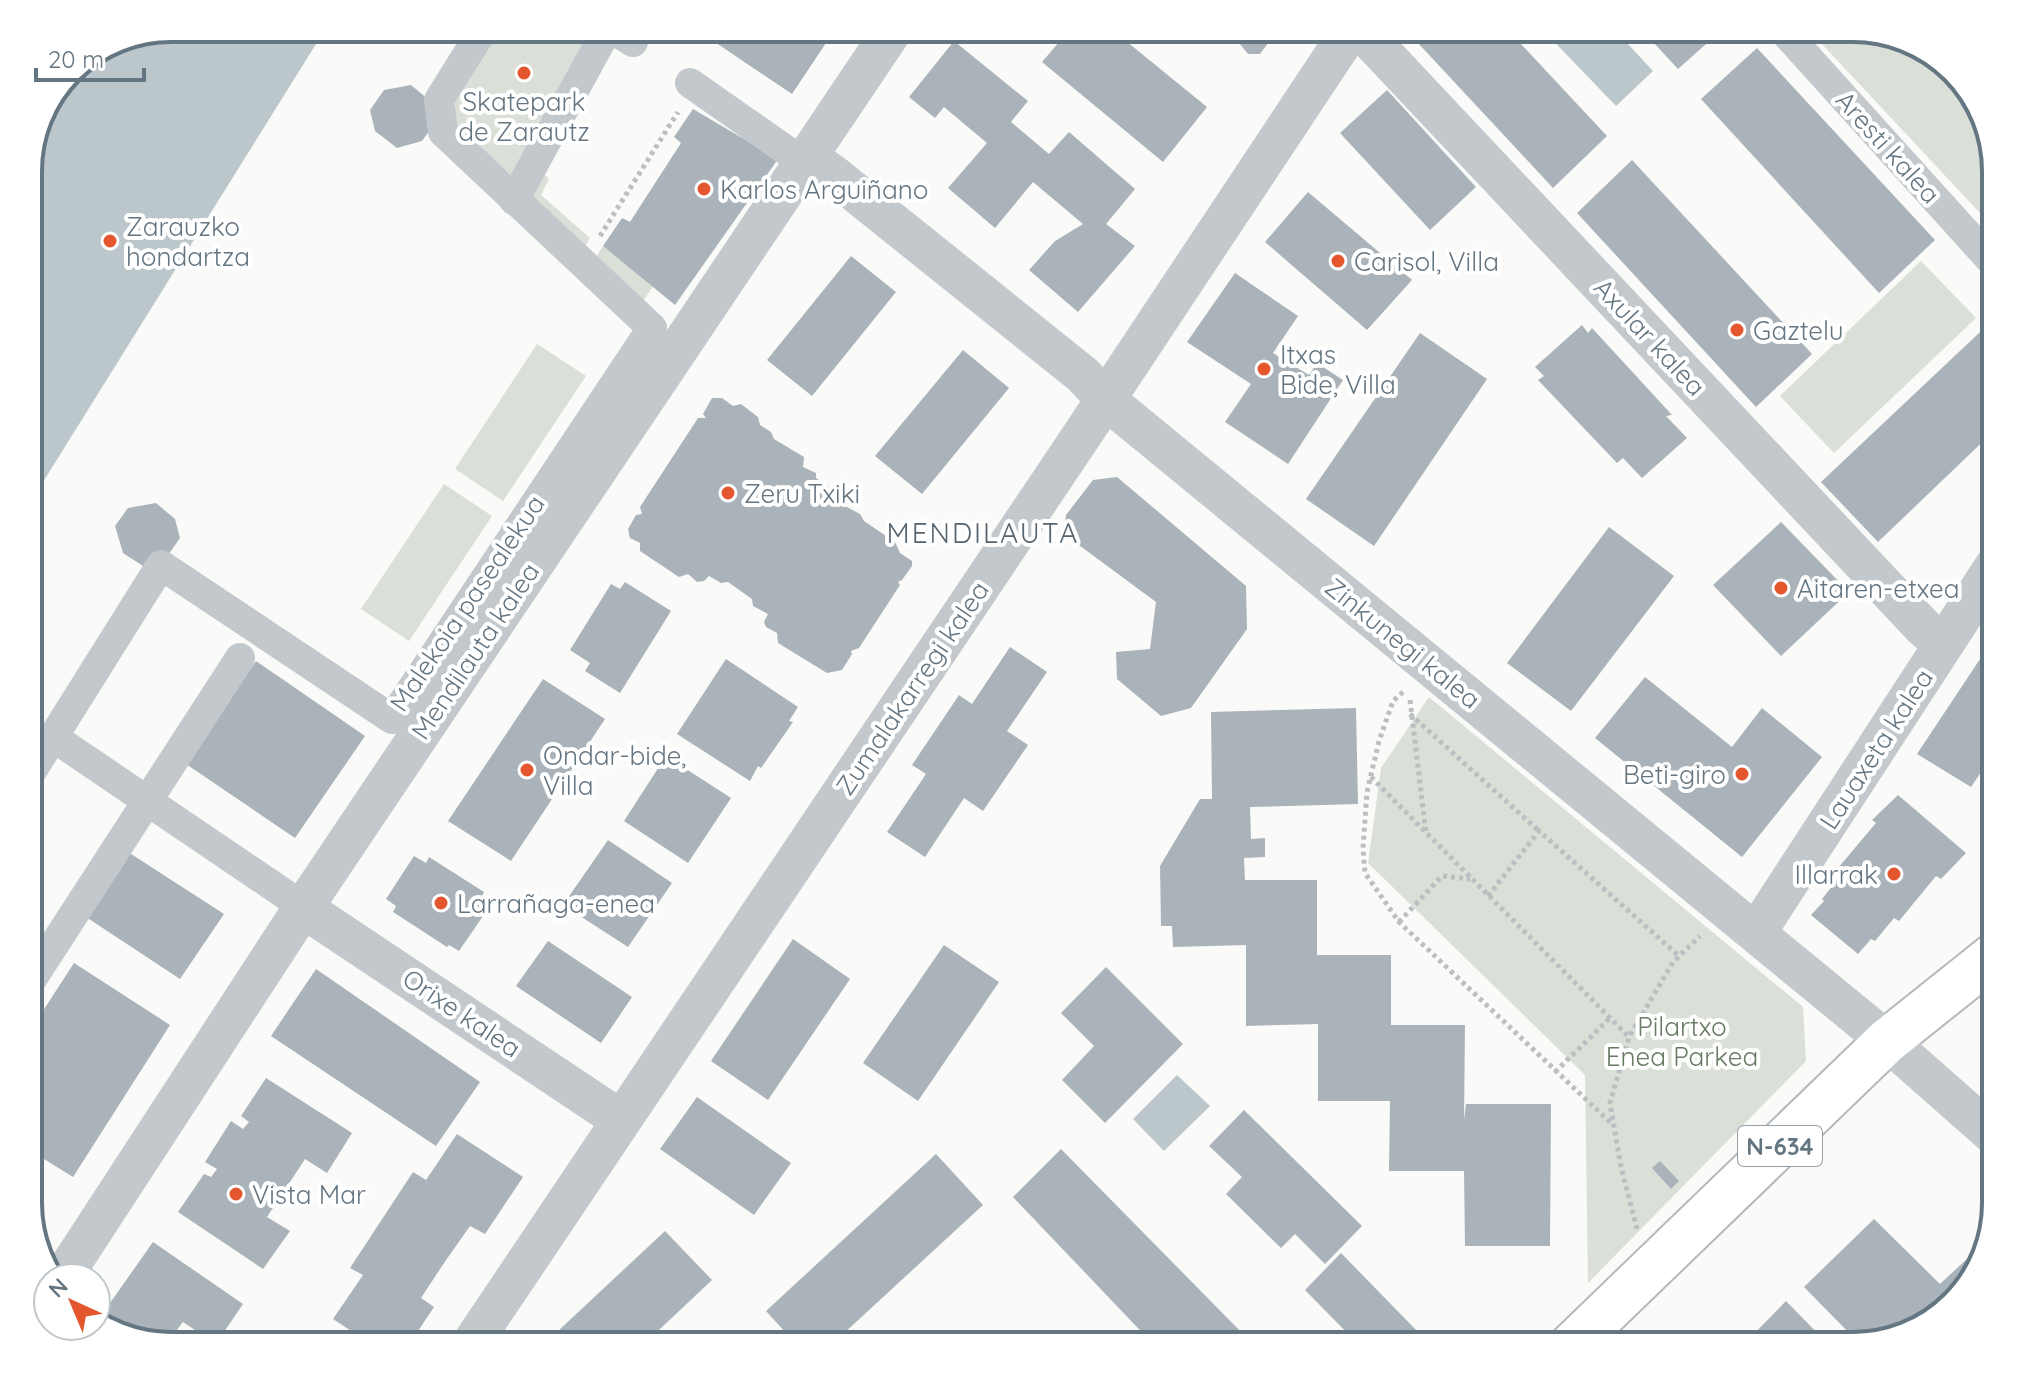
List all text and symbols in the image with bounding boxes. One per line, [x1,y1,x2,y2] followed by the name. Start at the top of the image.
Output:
[36,32,144,82] scale bar
[48,44,104,74] text: 20 m
[515,64,533,82] marker: Skatepark de Zarautz
[1829,84,1947,210] street label: Aresti kalea
[458,85,590,148] place label: Skatepark de Zarautz
[720,173,928,206] place label: Karlos Arguiñano
[695,180,713,198] marker: Karlos Arguiñano
[126,210,250,273] place label: Zarauzko hondartza
[101,232,119,250] marker: Zarauzko hondartza
[1354,245,1499,278] place label: Carisol, Villa
[1329,252,1347,270] marker: Carisol, Villa
[1587,271,1713,403] street label: Axular kalea
[1753,314,1844,347] place label: Gaztelu
[1728,321,1746,339] marker: Gaztelu
[1280,338,1396,401] place label: Itxas Bide, Villa
[1255,360,1273,378] marker: Itxas Bide, Villa
[744,477,860,510] place label: Zeru Txiki
[719,484,737,502] marker: Zeru Txiki
[382,488,552,718] street label: Malekoia pasealekua
[887,515,1079,550] district label: MENDILAUTA
[404,556,546,746] street label: Mendilauta kalea
[1319,570,1487,716] street label: Zinkunegi kalea
[1797,572,1960,605] place label: Aitaren-etxea
[828,575,996,801] street label: Zumalakarregi kalea
[1772,579,1790,597] marker: Aitaren-etxea
[1812,663,1940,835] street label: Lauaxeta kalea
[543,739,686,802] place label: Ondar-bide, Villa
[1623,758,1726,791] place label: Beti-giro
[518,761,536,779] marker: Ondar-bide, Villa
[1733,765,1751,783] marker: Beti-giro
[1794,858,1878,891] place label: Illarrak
[1885,865,1903,883] marker: Illarrak
[457,887,655,920] place label: Larrañaga-enea
[432,894,450,912] marker: Larrañaga-enea
[397,961,527,1065] street label: Orixe kalea
[1606,1010,1758,1073] park label: Pilartxo Enea Parkea
[1738,1126,1822,1166] road number: N-634
[252,1178,366,1211] place label: Vista Mar
[227,1185,245,1203] marker: Vista Mar
[32,1262,112,1342] north arrow
[43,1272,74,1303] text: N

